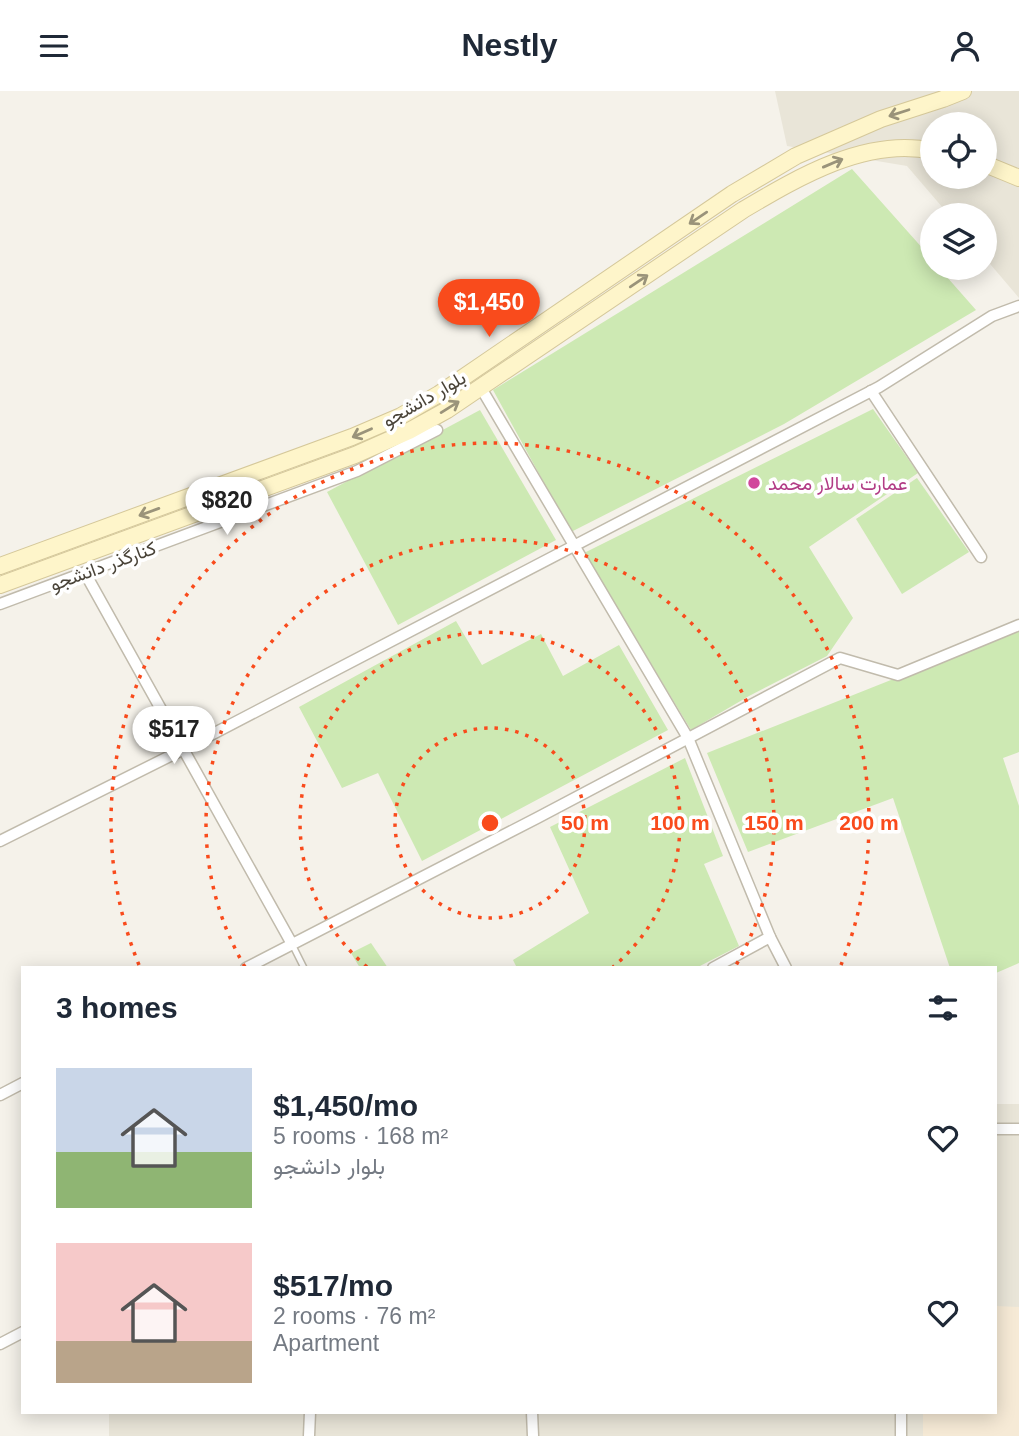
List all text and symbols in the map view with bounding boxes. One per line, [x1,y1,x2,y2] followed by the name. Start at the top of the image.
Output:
[35,27,73,65] icon: menu
[461,27,558,63] text: Nestly
[946,27,984,65] icon: person
[888,108,910,121] one-way arrow
[920,112,997,280] map controls
[920,112,997,189] button: locate
[822,155,843,168] one-way arrow
[920,203,997,280] button: layers
[689,211,708,225] one-way arrow
[629,274,648,288] one-way arrow
[432,279,546,339] pin: $1,450
[454,289,524,315] text: $1,450
[379,367,470,432] street label: بلوار دانشجو
[440,400,460,414] one-way arrow
[352,427,374,440] one-way arrow
[768,473,907,495] place label: عمارت سالار محمد
[746,475,762,491] marker: عمارت سالار محمد
[186,477,268,537] pin: $820
[201,487,253,513] text: $820
[139,506,161,519] one-way arrow
[47,537,159,596] street label: کنارگذر دانشجو
[133,707,215,766] pin: $517
[148,716,200,742] text: $517
[478,811,502,835] centre of rings
[561,811,609,834] text: 50 m
[650,811,710,834] text: 100 m
[744,811,804,834] text: 150 m
[839,811,899,834] text: 200 m
[924,989,962,1027] icon: filters
[56,991,178,1024] text: 3 homes
[273,1089,418,1122] text: $1,450/mo
[112,1096,196,1180] icon: home
[924,1119,962,1157] icon: heart
[273,1123,448,1149] text: 5 rooms · 168 m²
[273,1153,385,1179] text: بلوار دانشجو
[273,1269,393,1302] text: $517/mo
[112,1271,196,1355] icon: home
[924,1294,962,1332] icon: heart
[273,1303,435,1329] text: 2 rooms · 76 m²
[273,1330,379,1356] text: Apartment

